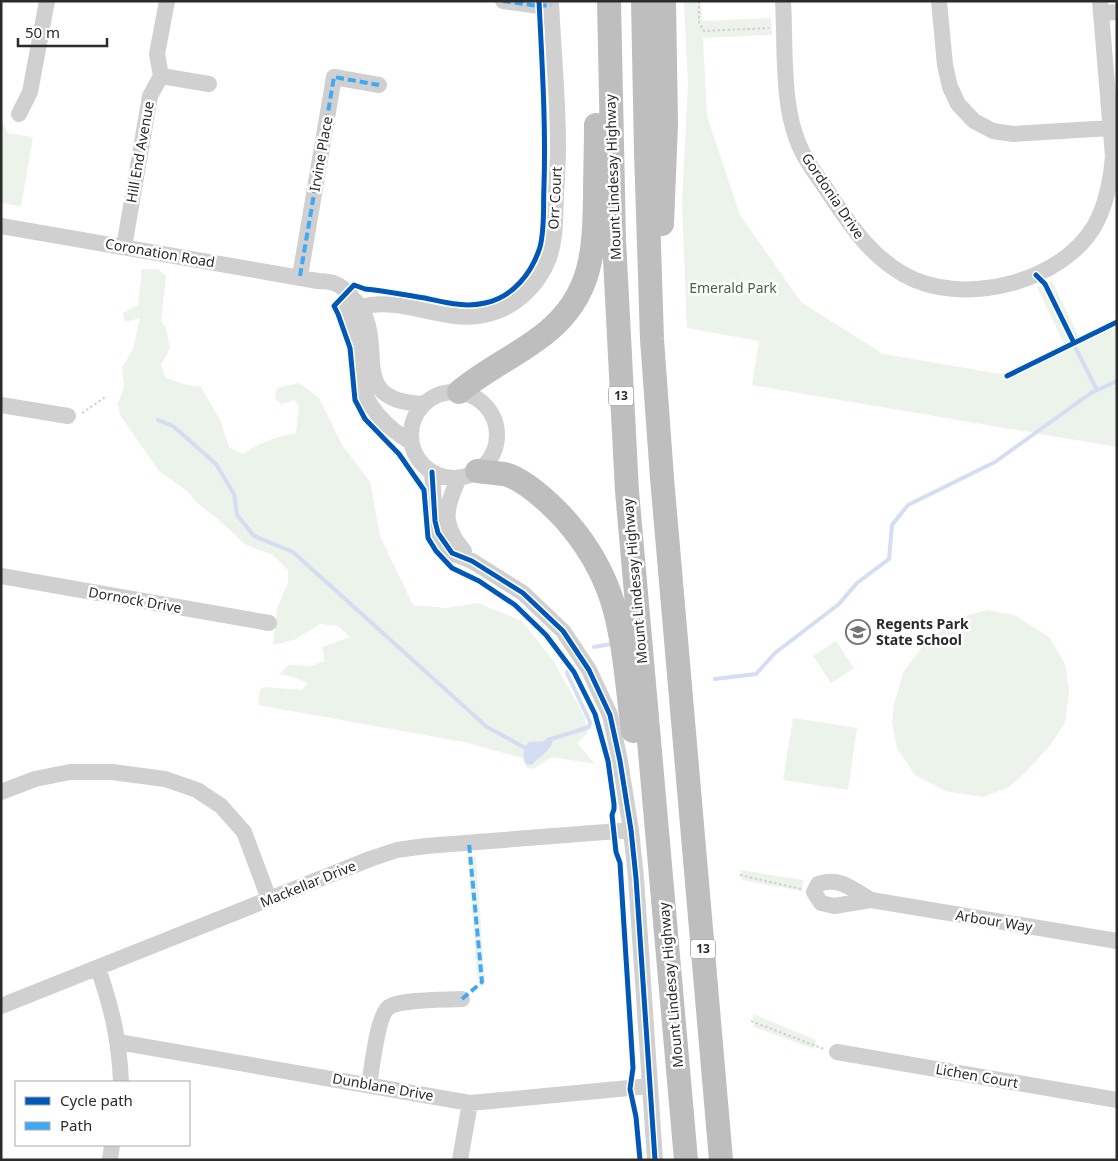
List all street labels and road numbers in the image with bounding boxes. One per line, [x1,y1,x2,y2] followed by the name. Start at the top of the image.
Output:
[600,93,625,260] street label: Mount Lindesay Highway
[121,100,158,204] street label: Hill End Avenue
[305,115,336,193] street label: Irvine Place
[798,149,869,242] street label: Gordonia Drive
[543,166,566,230] street label: Orr Court
[104,234,216,271] street label: Coronation Road
[608,386,634,406] road number: 13
[618,497,651,664] street label: Mount Lindesay Highway
[87,582,183,617] street label: Dornock Drive
[257,856,359,911] street label: Mackellar Drive
[654,901,687,1068] street label: Mount Lindesay Highway
[954,905,1035,936] street label: Arbour Way
[690,940,716,959] road number: 13
[934,1059,1020,1092] street label: Lichen Court
[331,1068,435,1105] street label: Dunblane Drive

